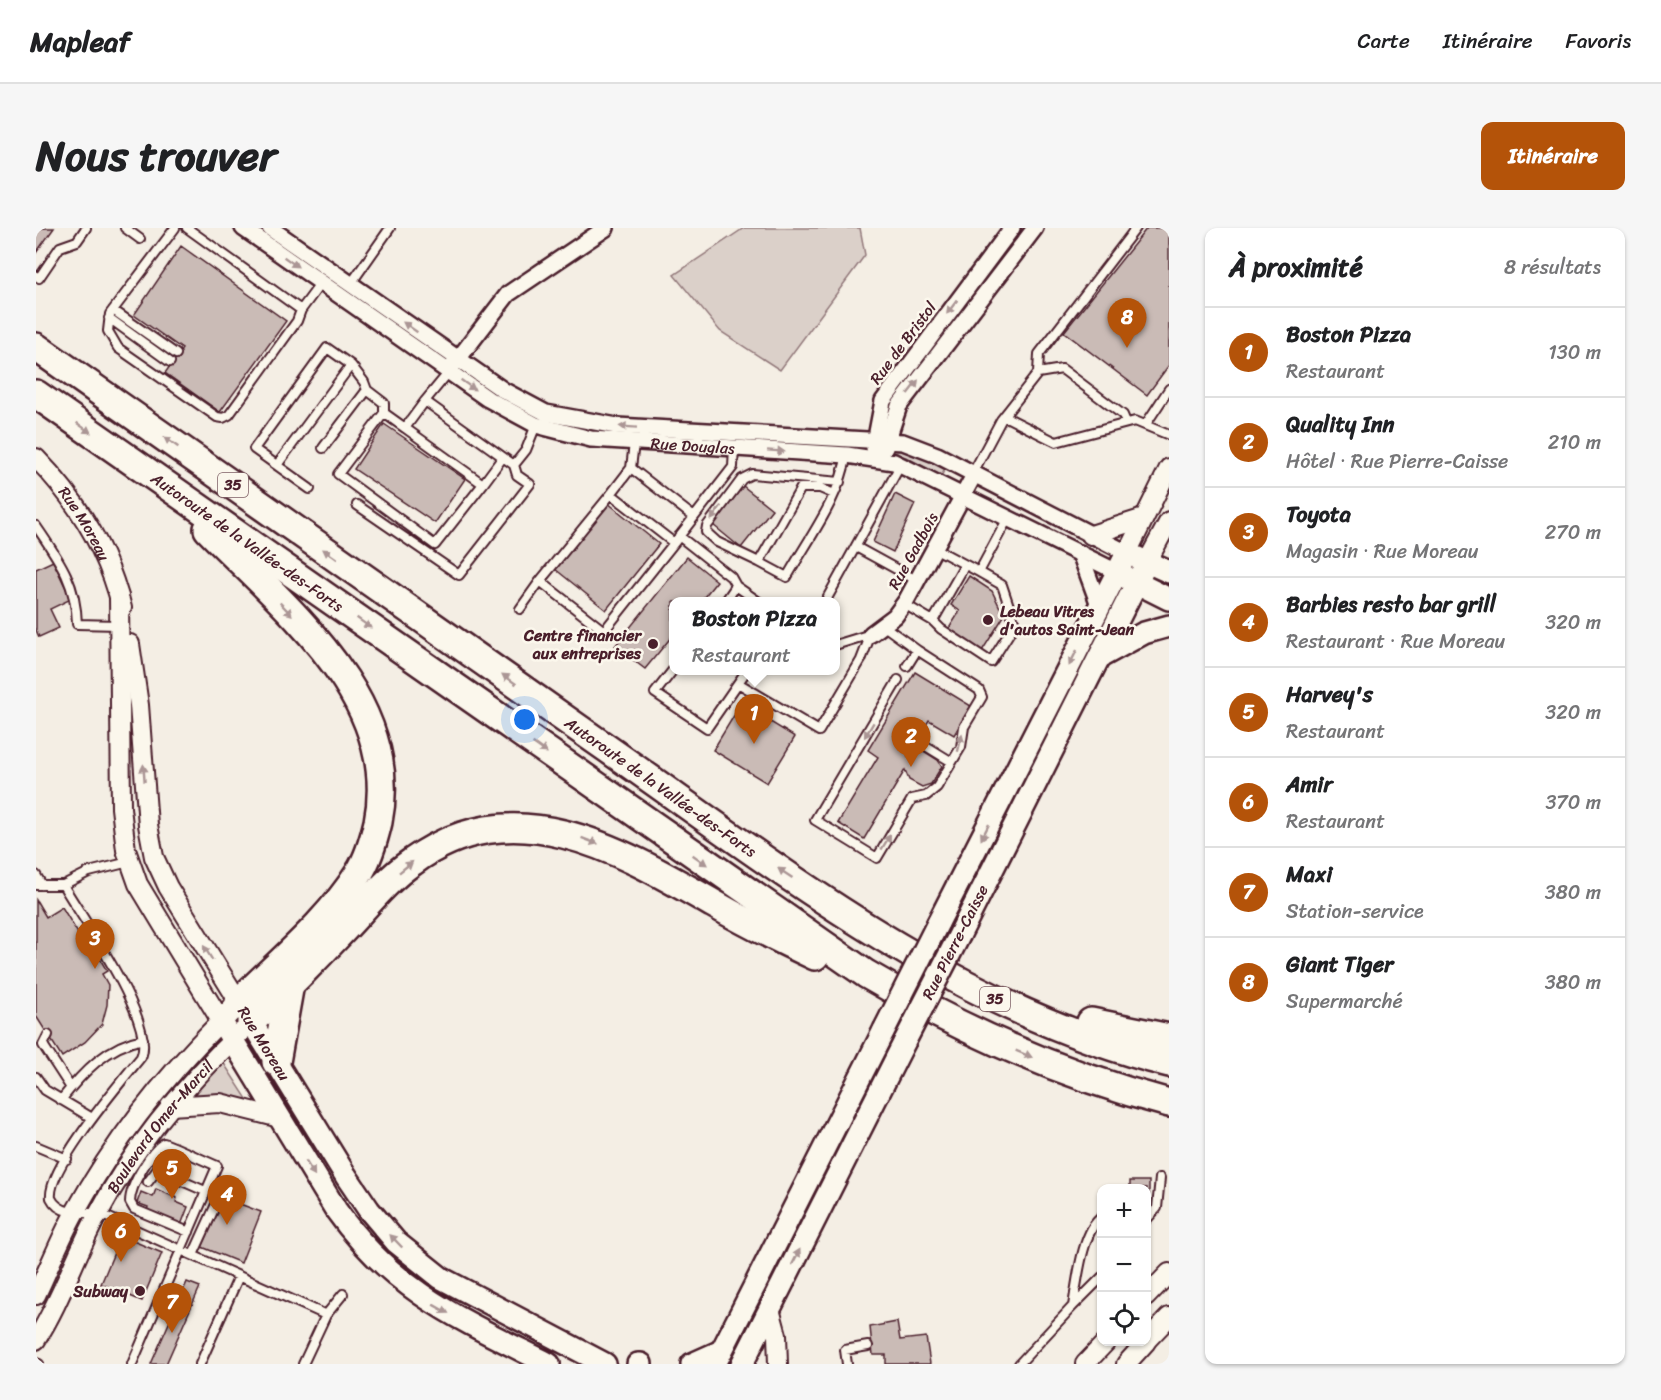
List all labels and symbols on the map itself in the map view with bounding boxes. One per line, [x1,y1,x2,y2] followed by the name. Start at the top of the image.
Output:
[283,256,299,268] one-way arrow
[862,295,944,391] street label: Rue de Bristol
[1108,298,1146,348] pin: 8
[947,300,959,315] one-way arrow
[402,321,418,333] one-way arrow
[460,379,476,391] one-way arrow
[906,379,919,395] one-way arrow
[76,422,92,433] one-way arrow
[619,422,638,431] one-way arrow
[650,428,736,462] street label: Rue Douglas
[163,436,179,448] one-way arrow
[766,446,785,455] one-way arrow
[144,463,350,620] street label: Autoroute de la Vallée-des-Forts
[218,473,248,497] road number: 35
[51,479,119,566] street label: Rue Moreau
[710,505,722,521] one-way arrow
[880,507,946,595] street label: Rue Gadbois
[323,548,339,560] one-way arrow
[1000,597,1134,644] place label: Lebeau Vitres d'autos Saint-Jean
[279,602,293,616] one-way arrow
[981,613,995,627] marker: Lebeau Vitres d'autos Saint-Jean
[355,617,371,629] one-way arrow
[523,621,642,668] place label: Centre financier aux entreprises
[646,637,660,651] marker: Centre financier aux entreprises
[1068,649,1077,666] one-way arrow
[501,673,517,685] one-way arrow
[734,694,774,744] pin: 1
[510,705,539,734] your location
[558,708,763,865] street label: Autoroute de la Vallée-des-Forts
[892,718,930,767] pin: 2
[863,722,874,738] one-way arrow
[956,734,966,752] one-way arrow
[532,742,548,753] one-way arrow
[139,763,149,782] one-way arrow
[980,823,989,840] one-way arrow
[881,833,891,850] one-way arrow
[581,837,599,847] one-way arrow
[691,854,707,866] one-way arrow
[398,860,414,873] one-way arrow
[778,867,794,879] one-way arrow
[913,879,997,1005] street label: Rue Pierre-Caisse
[76,920,114,969] pin: 3
[203,945,214,961] one-way arrow
[980,987,1010,1011] road number: 35
[230,1000,299,1087] street label: Rue Moreau
[1015,1050,1033,1059] one-way arrow
[98,1052,221,1199] street label: Boulevard Omer-Marcil
[152,1150,192,1199] pin: 5
[305,1160,316,1176] one-way arrow
[208,1176,246,1225] pin: 4
[102,1212,140,1262] pin: 6
[389,1235,403,1249] one-way arrow
[792,1248,801,1265] one-way arrow
[72,1277,129,1306] place label: Subway
[133,1284,147,1298] marker: Subway
[152,1284,192,1333] pin: 7
[433,1303,450,1313] one-way arrow

